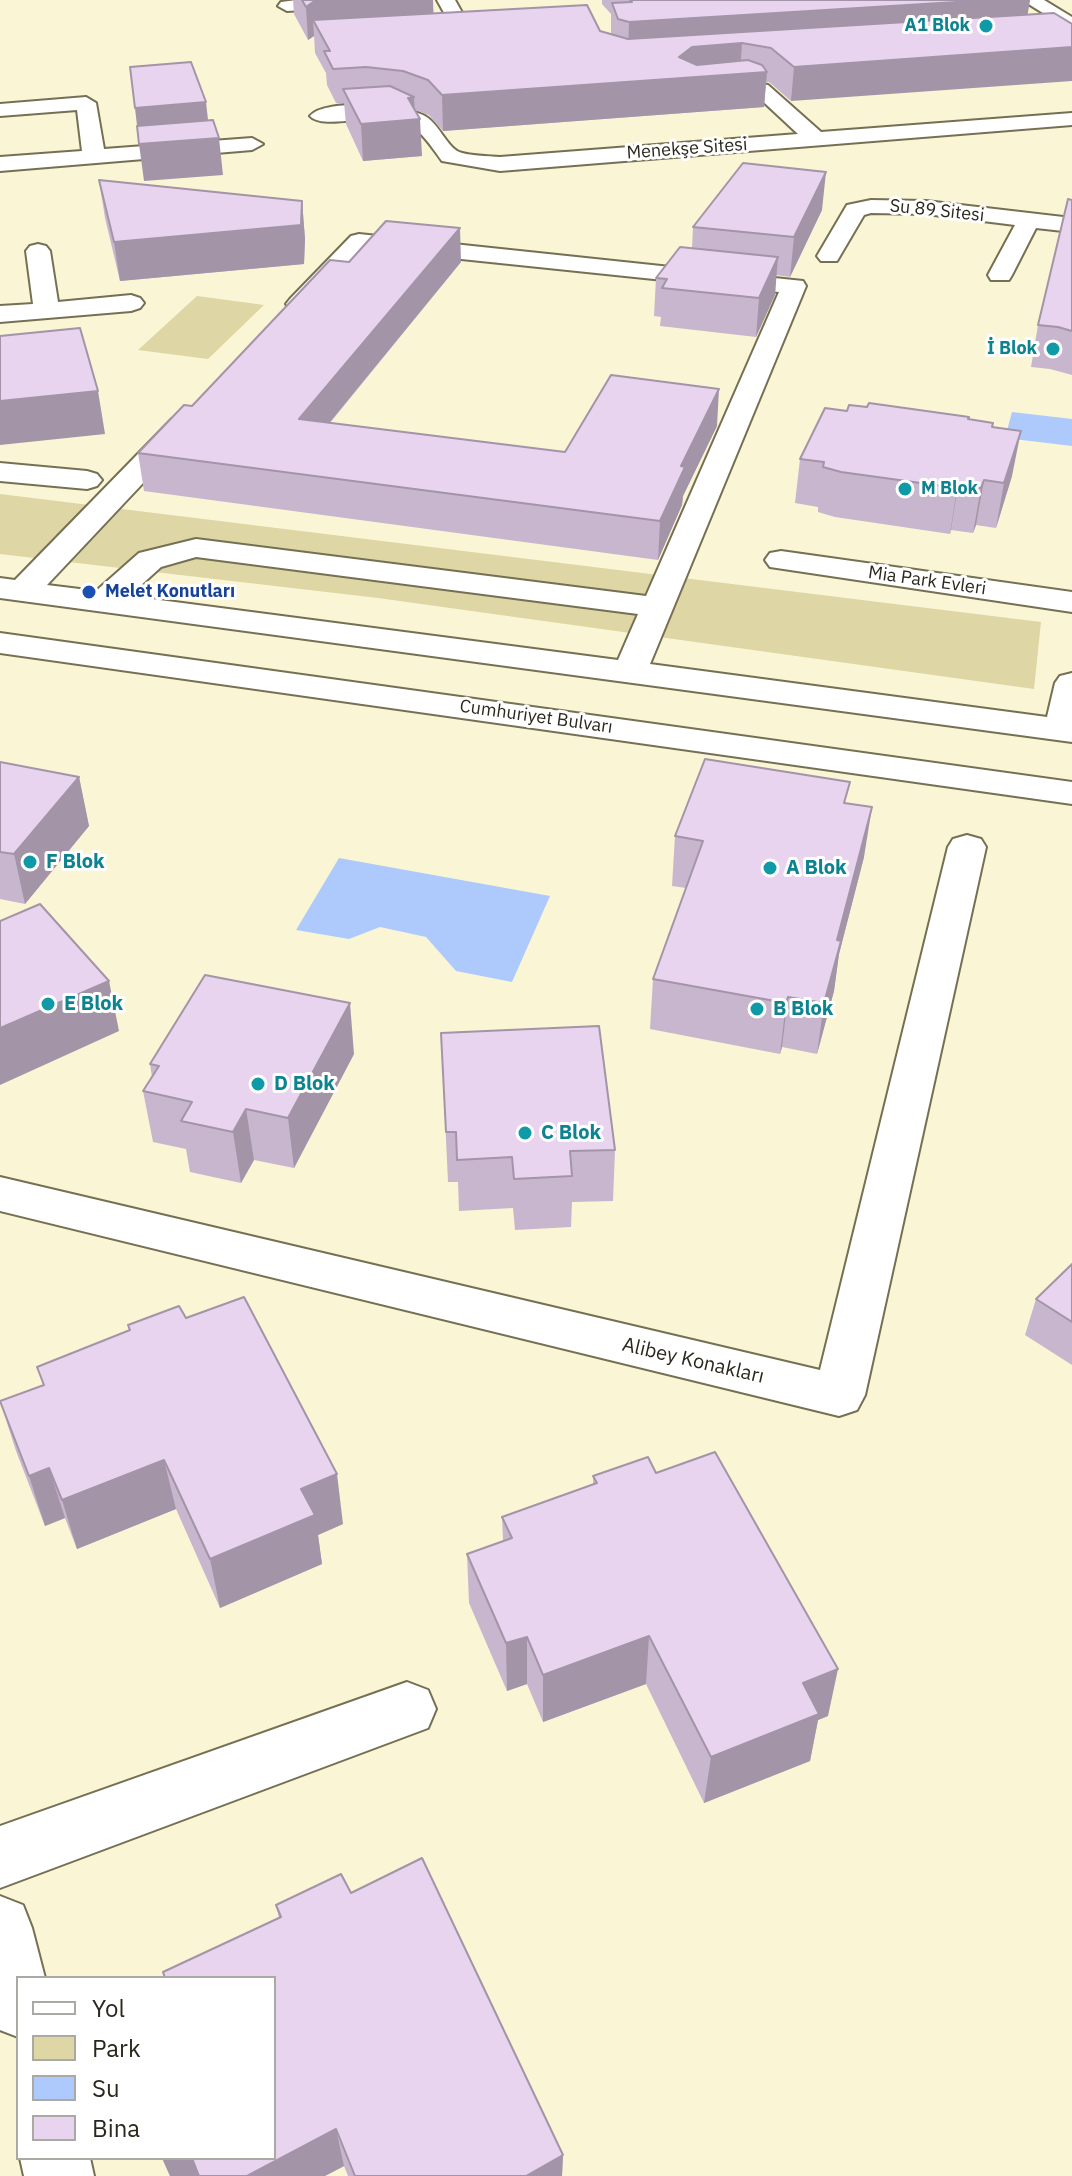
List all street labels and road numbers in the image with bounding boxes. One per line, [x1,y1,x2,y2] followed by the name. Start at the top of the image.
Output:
[626,134,748,164] street label: Menekşe Sitesi
[889,195,985,227] street label: Su 89 Sitesi
[867,562,987,600] street label: Mia Park Evleri
[458,696,614,738] street label: Cumhuriyet Bulvarı
[620,1333,766,1389] street label: Alibey Konakları

